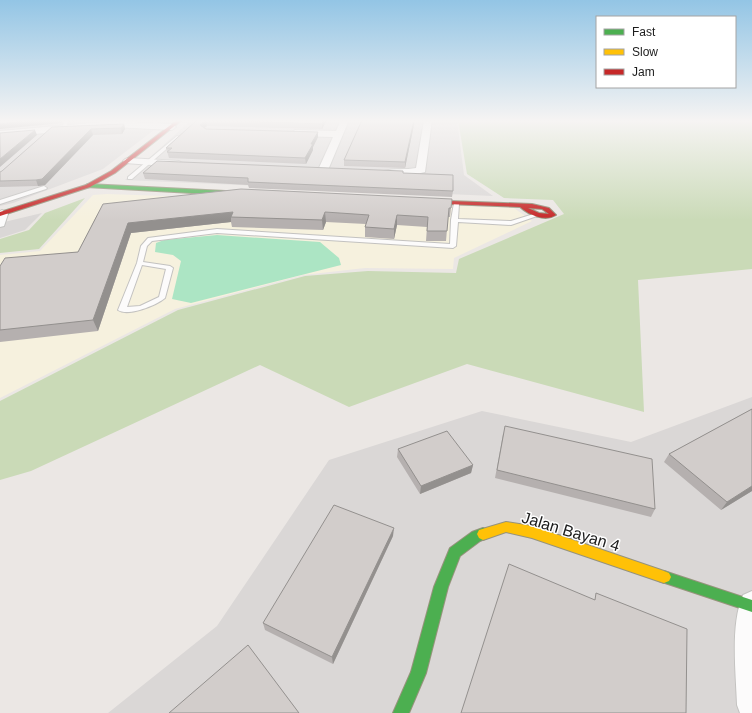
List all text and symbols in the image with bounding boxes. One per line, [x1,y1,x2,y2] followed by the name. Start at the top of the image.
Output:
[596,16,736,88] legend
[632,25,656,39] text: Fast
[632,45,658,59] text: Slow
[632,65,655,79] text: Jam
[520,509,622,554] street label: Jalan Bayan 4

